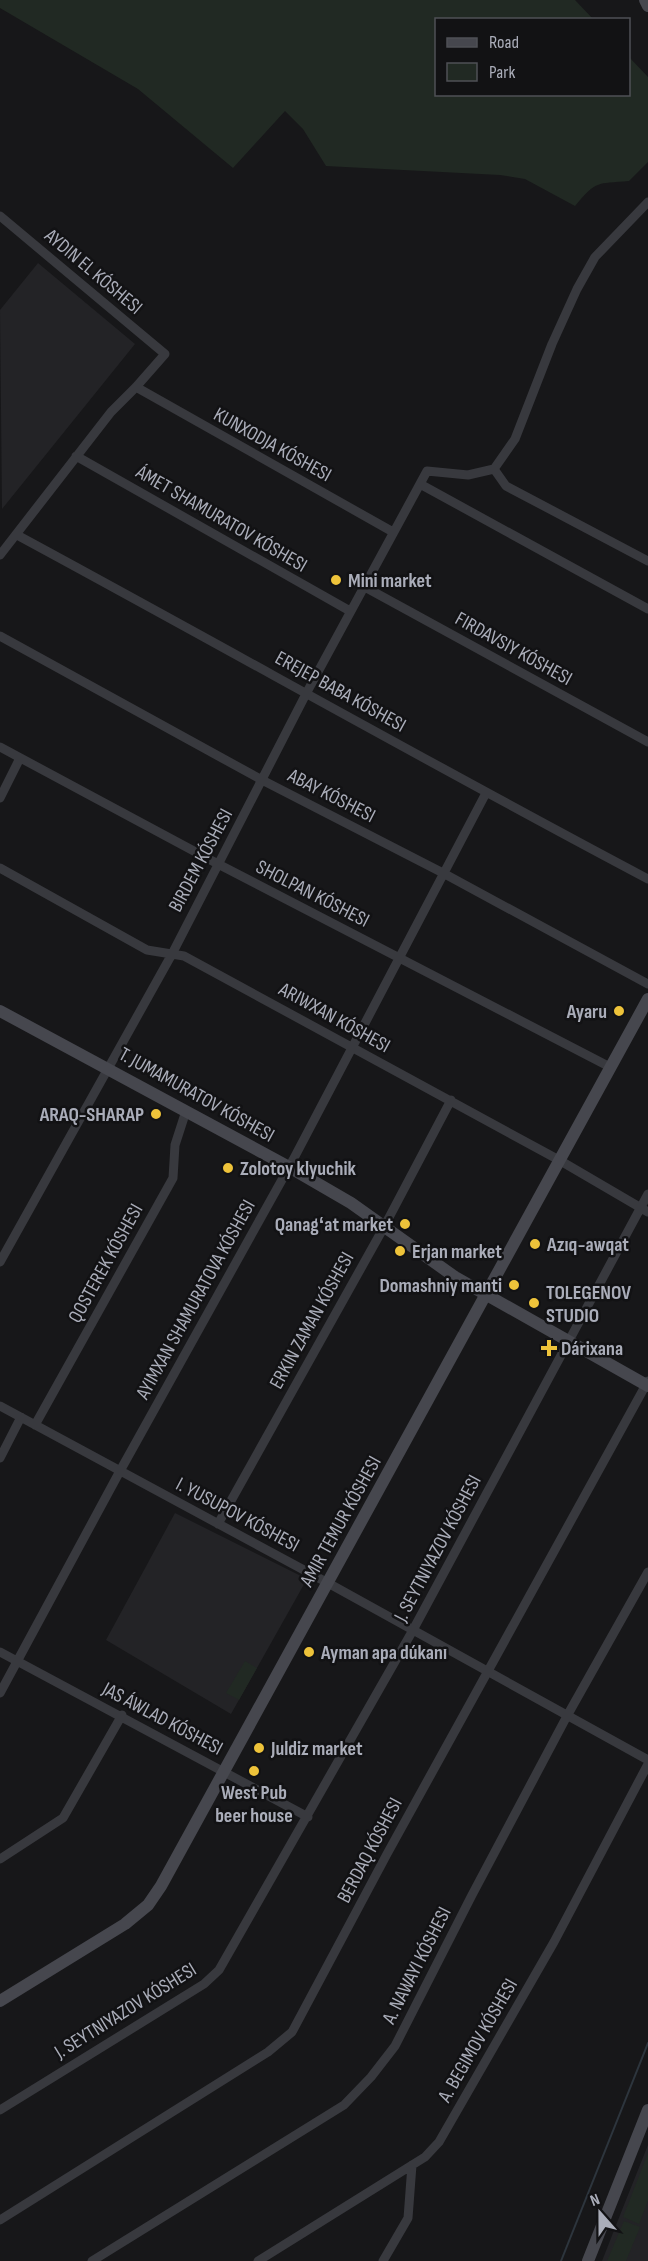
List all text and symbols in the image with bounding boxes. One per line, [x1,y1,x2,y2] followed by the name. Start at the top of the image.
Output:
[435,18,630,96] legend
[489,32,519,53] text: Road
[489,62,515,83] text: Park
[39,223,147,320] street label: AYDIN EL KÓSHESI
[209,403,336,487] street label: KUNXODJA KÓSHESI
[131,460,311,578] street label: ÁMET SHAMURATOV KÓSHESI
[348,569,432,593] place label: Mini market
[329,573,343,587] marker: Mini market
[451,607,576,691] street label: FIRDAVSIY KÓSHESI
[271,646,410,738] street label: EREJEP BABA KÓSHESI
[283,763,379,828] street label: ABAY KÓSHESI
[164,805,238,916] street label: BIRDEM KÓSHESI
[252,855,373,933] street label: SHOLPAN KÓSHESI
[274,977,394,1058] street label: ARIWXAN KÓSHESI
[566,1000,607,1024] place label: Ayaru
[612,1004,626,1018] marker: Ayaru
[114,1042,279,1148] street label: T. JUMAMURATOV KÓSHESI
[39,1103,144,1127] place label: ARAQ-SHARAP
[149,1107,163,1121] marker: ARAQ-SHARAP
[240,1157,357,1181] place label: Zolotoy klyuchik
[221,1161,235,1175] marker: Zolotoy klyuchik
[131,1196,261,1404] street label: AYIMXAN SHAMURATOVA KÓSHESI
[63,1200,148,1327] street label: QOSTEREK KÓSHESI
[275,1213,393,1237] place label: Qanagʻat market
[398,1217,412,1231] marker: Qanagʻat market
[546,1233,629,1257] place label: Azıq-awqat
[528,1237,542,1251] marker: Azıq-awqat
[412,1240,502,1264] place label: Erjan market
[393,1244,407,1258] marker: Erjan market
[264,1248,359,1393] street label: ERKIN ZAMAN KÓSHESI
[379,1274,502,1298] place label: Domashniy manti
[507,1278,521,1292] marker: Domashniy manti
[546,1281,631,1328] place label: TOLEGENOV STUDIO
[527,1296,541,1310] marker: TOLEGENOV STUDIO
[561,1337,623,1361] place label: Dárixana
[542,1341,556,1355] marker: Dárixana
[295,1452,387,1592] street label: AMIR TEMUR KÓSHESI
[389,1471,487,1627] street label: J. SEYTNIYAZOV KÓSHESI
[172,1472,303,1557] street label: I. YUSUPOV KÓSHESI
[320,1641,447,1665] place label: Ayman apa dúkanı
[302,1645,316,1659] marker: Ayman apa dúkanı
[97,1677,227,1761] street label: JAS ÁWLAD KÓSHESI
[270,1737,363,1761] place label: Juldiz market
[252,1741,266,1755] marker: Juldiz market
[247,1764,261,1778] marker: West Pub beer house
[215,1781,293,1828] place label: West Pub beer house
[332,1794,408,1907] street label: BERDAQ KÓSHESI
[377,1903,457,2029] street label: A. NAWAYI KÓSHESI
[49,1958,201,2065] street label: J. SEYTNIYAZOV KÓSHESI
[432,1975,523,2107] street label: A. BEGIMOV KÓSHESI
[570,2183,630,2243] north arrow
[588,2190,603,2211] text: N

